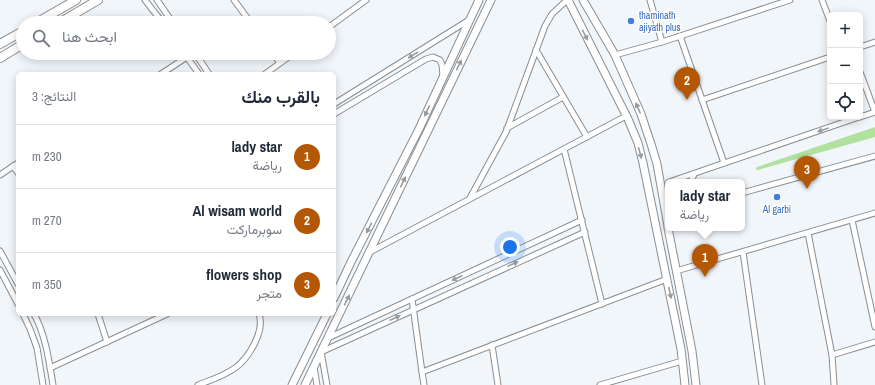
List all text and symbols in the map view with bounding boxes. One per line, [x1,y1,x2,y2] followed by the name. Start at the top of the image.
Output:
[639,9,680,34] place label: thaminath ajiyath plus
[827,12,863,120] map controls
[827,12,863,48] button: +
[16,16,336,60] search box
[626,16,636,26] marker: thaminath ajiyath plus
[62,26,117,47] text: ابحث هنا
[30,27,52,49] icon: search
[582,29,588,41] one-way arrow
[827,48,863,84] button: −
[407,51,419,58] one-way arrow
[456,59,462,71] one-way arrow
[674,67,700,100] pin: 2
[827,84,863,120] button: locate
[241,85,320,108] text: بالقرب منك
[32,88,76,105] text: النتائج: 3
[634,101,640,113] one-way arrow
[424,106,430,118] one-way arrow
[816,127,828,133] one-way arrow
[231,136,282,157] text: lady star
[637,147,643,159] one-way arrow
[32,148,62,165] text: 230 m
[304,148,310,165] text: 1
[794,156,820,189] pin: 3
[252,157,282,174] text: رياضة
[400,177,406,188] one-way arrow
[665,179,745,231] popup
[680,185,730,206] text: lady star
[772,192,782,202] marker: Al garbi
[192,200,282,221] text: Al wisam world
[762,203,791,216] place label: Al garbi
[680,206,709,223] text: رياضة
[32,212,62,229] text: 270 m
[304,212,310,229] text: 2
[227,221,282,238] text: سوبرماركت
[366,222,372,233] one-way arrow
[500,237,520,257] your location
[692,244,718,277] pin: 1
[508,261,519,267] one-way arrow
[206,264,282,285] text: flowers shop
[452,275,463,281] one-way arrow
[32,276,62,293] text: 350 m
[304,276,310,293] text: 3
[257,285,282,302] text: متجر
[667,287,673,300] one-way arrow
[344,294,350,305] one-way arrow
[390,315,401,321] one-way arrow

